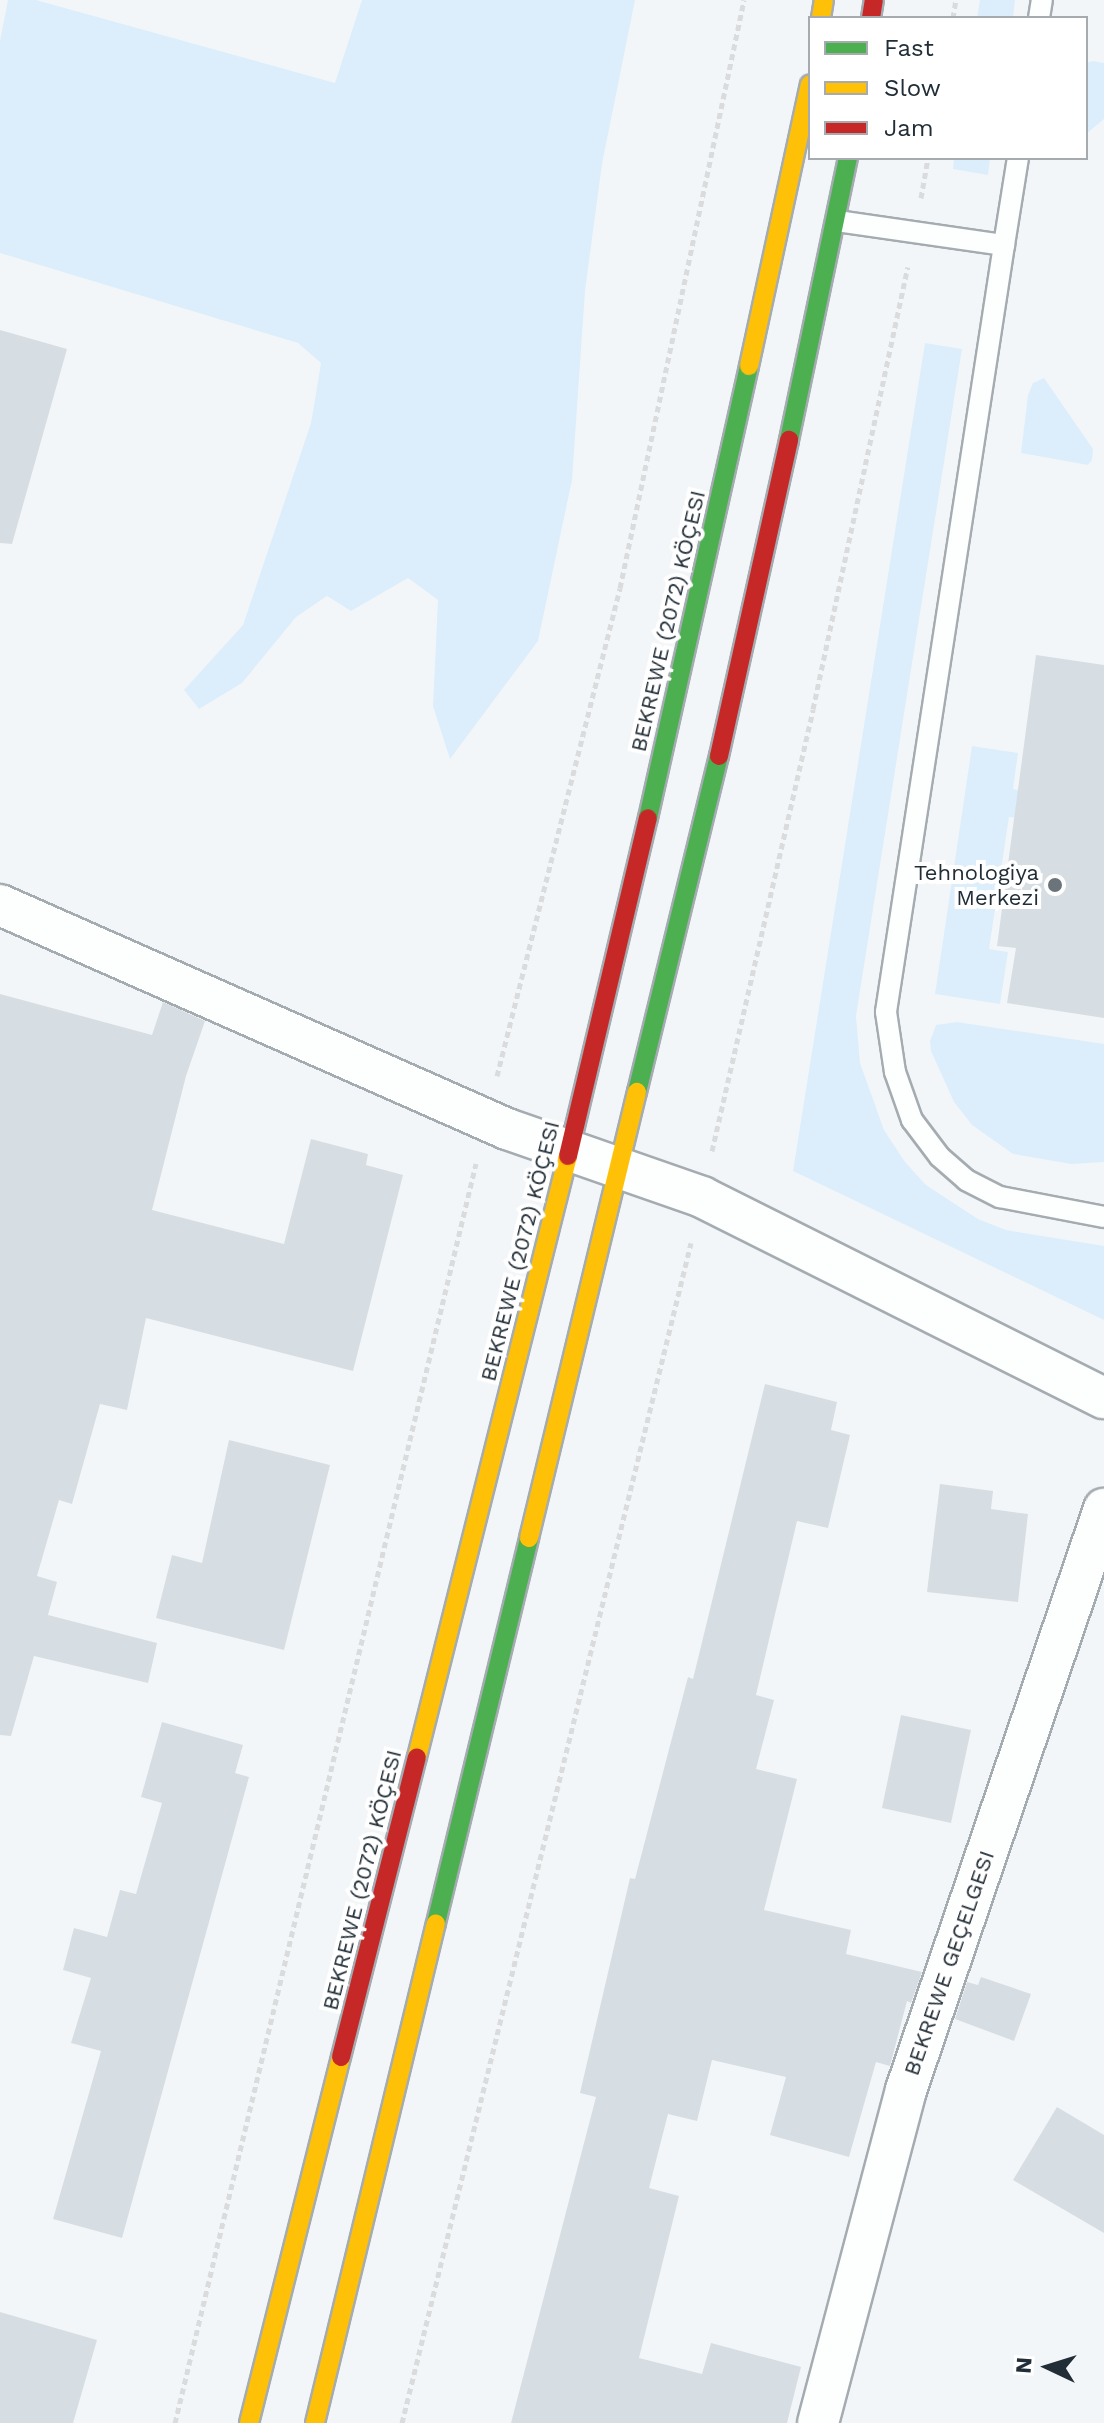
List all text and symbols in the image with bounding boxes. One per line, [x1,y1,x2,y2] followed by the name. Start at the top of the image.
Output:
[808,16,1088,160] legend
[884,34,934,62] text: Fast
[884,74,941,102] text: Slow
[884,114,934,142] text: Jam
[625,488,711,754] street label: BEKREWE (2072) KÖÇESI
[914,859,1039,910] place label: Tehnologiya Merkezi
[1046,876,1064,894] marker: Tehnologiya Merkezi
[475,1118,565,1384] street label: BEKREWE (2072) KÖÇESI
[317,1747,407,2013] street label: BEKREWE (2072) KÖÇESI
[898,1847,1000,2079] street label: BEKREWE GEÇELGESI
[1008,2327,1088,2407] north arrow
[1011,2356,1037,2374] text: N

